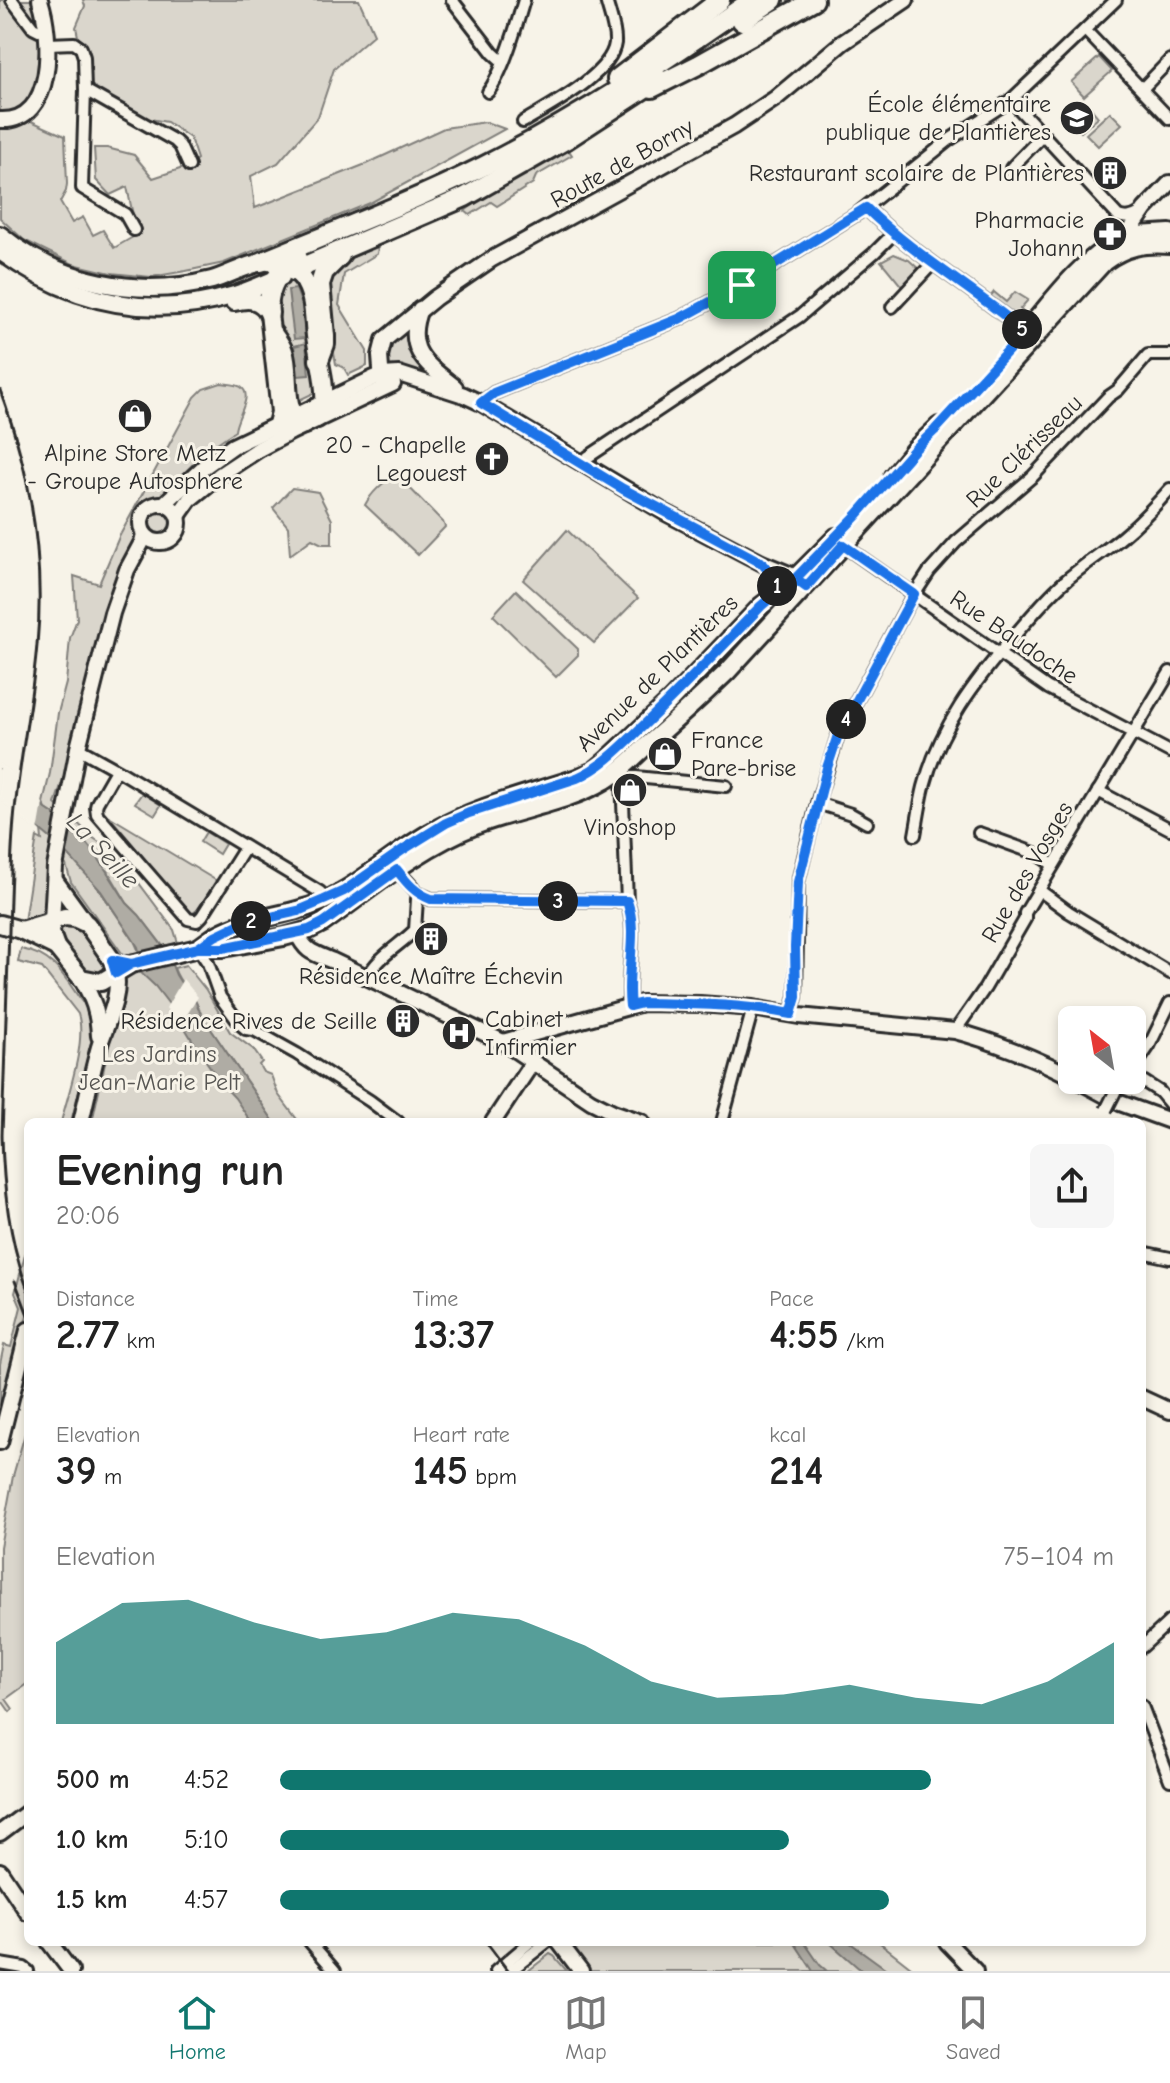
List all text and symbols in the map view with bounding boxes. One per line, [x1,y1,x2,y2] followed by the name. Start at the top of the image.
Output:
[825,90,1051,146] place label: École élémentaire publique de Plantières
[1058,99,1096,137] school or university icon: École élémentaire publique de Plantières
[546,112,699,214] street label: Route de Borny
[1091,154,1129,192] building icon: Restaurant scolaire de Plantières
[749,159,1084,187] place label: Restaurant scolaire de Plantières
[975,206,1084,262] place label: Pharmacie Johann
[1091,215,1129,253] pharmacy icon: Pharmacie Johann
[708,251,776,319] pin
[720,263,764,307] icon: arrive
[1002,309,1042,349] pin: 5
[1016,316,1028,342] text: 5
[960,389,1088,513] street label: Rue Clérisseau
[116,397,154,435] shop icon: Alpine Store Metz - Groupe Autosphere
[326,431,467,487] place label: 20 - Chapelle Legouest
[27,439,243,495] place label: Alpine Store Metz - Groupe Autosphere
[473,440,511,478] church icon: 20 - Chapelle Legouest
[757,566,797,606] pin: 1
[773,573,781,599] text: 1
[945,584,1083,690] street label: Rue Baudoche
[570,589,744,757] street label: Avenue de Plantières
[826,699,866,739] pin: 4
[841,706,851,732] text: 4
[691,726,796,782] place label: France Pare-brise
[646,735,684,773] shop icon: France Pare-brise
[611,771,649,809] shop icon: Vinoshop
[975,797,1079,947] street label: Rue des Vosges
[60,807,146,895] water label: La Seille
[584,813,676,841] place label: Vinoshop
[538,881,578,921] pin: 3
[553,888,563,914] text: 3
[231,901,271,941] pin: 2
[246,908,256,934] text: 2
[412,920,450,958] building icon: Résidence Maître Échevin
[299,962,563,990] place label: Résidence Maître Échevin
[384,1002,422,1040] building icon: Résidence Rives de Seille
[485,1005,577,1061] place label: Cabinet Infirmier
[1058,1006,1146,1094] north arrow
[1058,1006,1146,1094] map controls
[121,1007,377,1035] place label: Résidence Rives de Seille
[440,1014,478,1052] hospital icon: Cabinet Infirmier
[78,1040,241,1096] park label: Les Jardins Jean-Marie Pelt
[1030,1144,1114,1228] button: share
[56,1145,284,1196] text: Evening run
[56,1201,120,1231] text: 20:06
[56,1286,135,1312] text: Distance
[413,1286,458,1312] text: Time
[769,1286,814,1312] text: Pace
[56,1312,119,1358] text: 2.77
[413,1312,494,1358] text: 13:37
[769,1312,839,1358] text: 4:55
[119,1328,155,1354] text: km
[839,1328,885,1354] text: /km
[56,1422,140,1448] text: Elevation
[413,1422,510,1448] text: Heart rate
[769,1422,806,1448] text: kcal
[56,1448,97,1494] text: 39
[413,1448,468,1494] text: 145
[769,1448,823,1494] text: 214
[97,1464,122,1490] text: m
[468,1464,517,1490] text: bpm
[56,1542,156,1572] text: Elevation
[1003,1542,1114,1572] text: 75–104 m
[56,1765,130,1795] text: 500 m
[184,1765,229,1795] text: 4:52
[56,1825,128,1855] text: 1.0 km
[184,1825,229,1855] text: 5:10
[56,1885,127,1915] text: 1.5 km
[184,1885,228,1915] text: 4:57
[169,1991,226,2065] tab: Home
[564,1991,608,2065] tab: Map
[946,1991,1001,2065] tab: Saved

